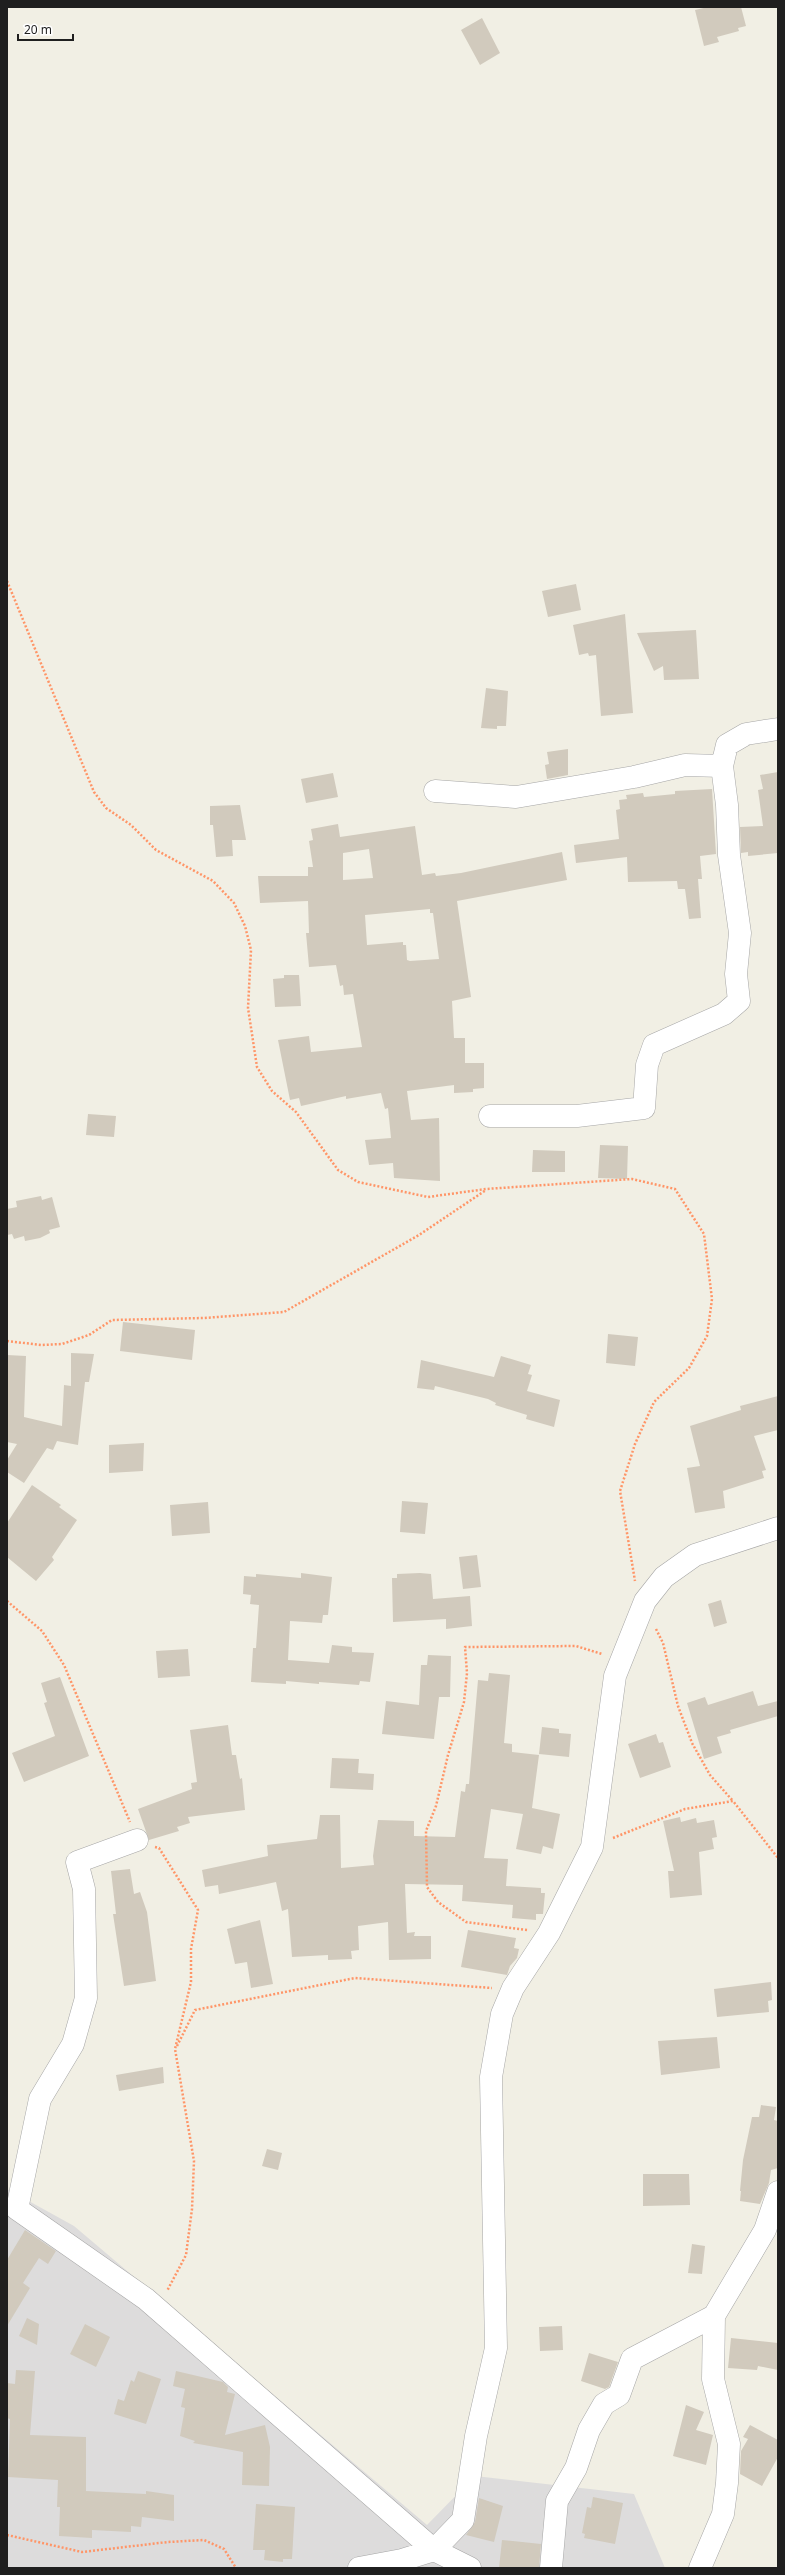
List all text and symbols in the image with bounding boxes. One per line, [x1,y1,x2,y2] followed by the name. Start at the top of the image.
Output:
[18,16,73,42] scale bar
[24,21,52,38] text: 20 m

